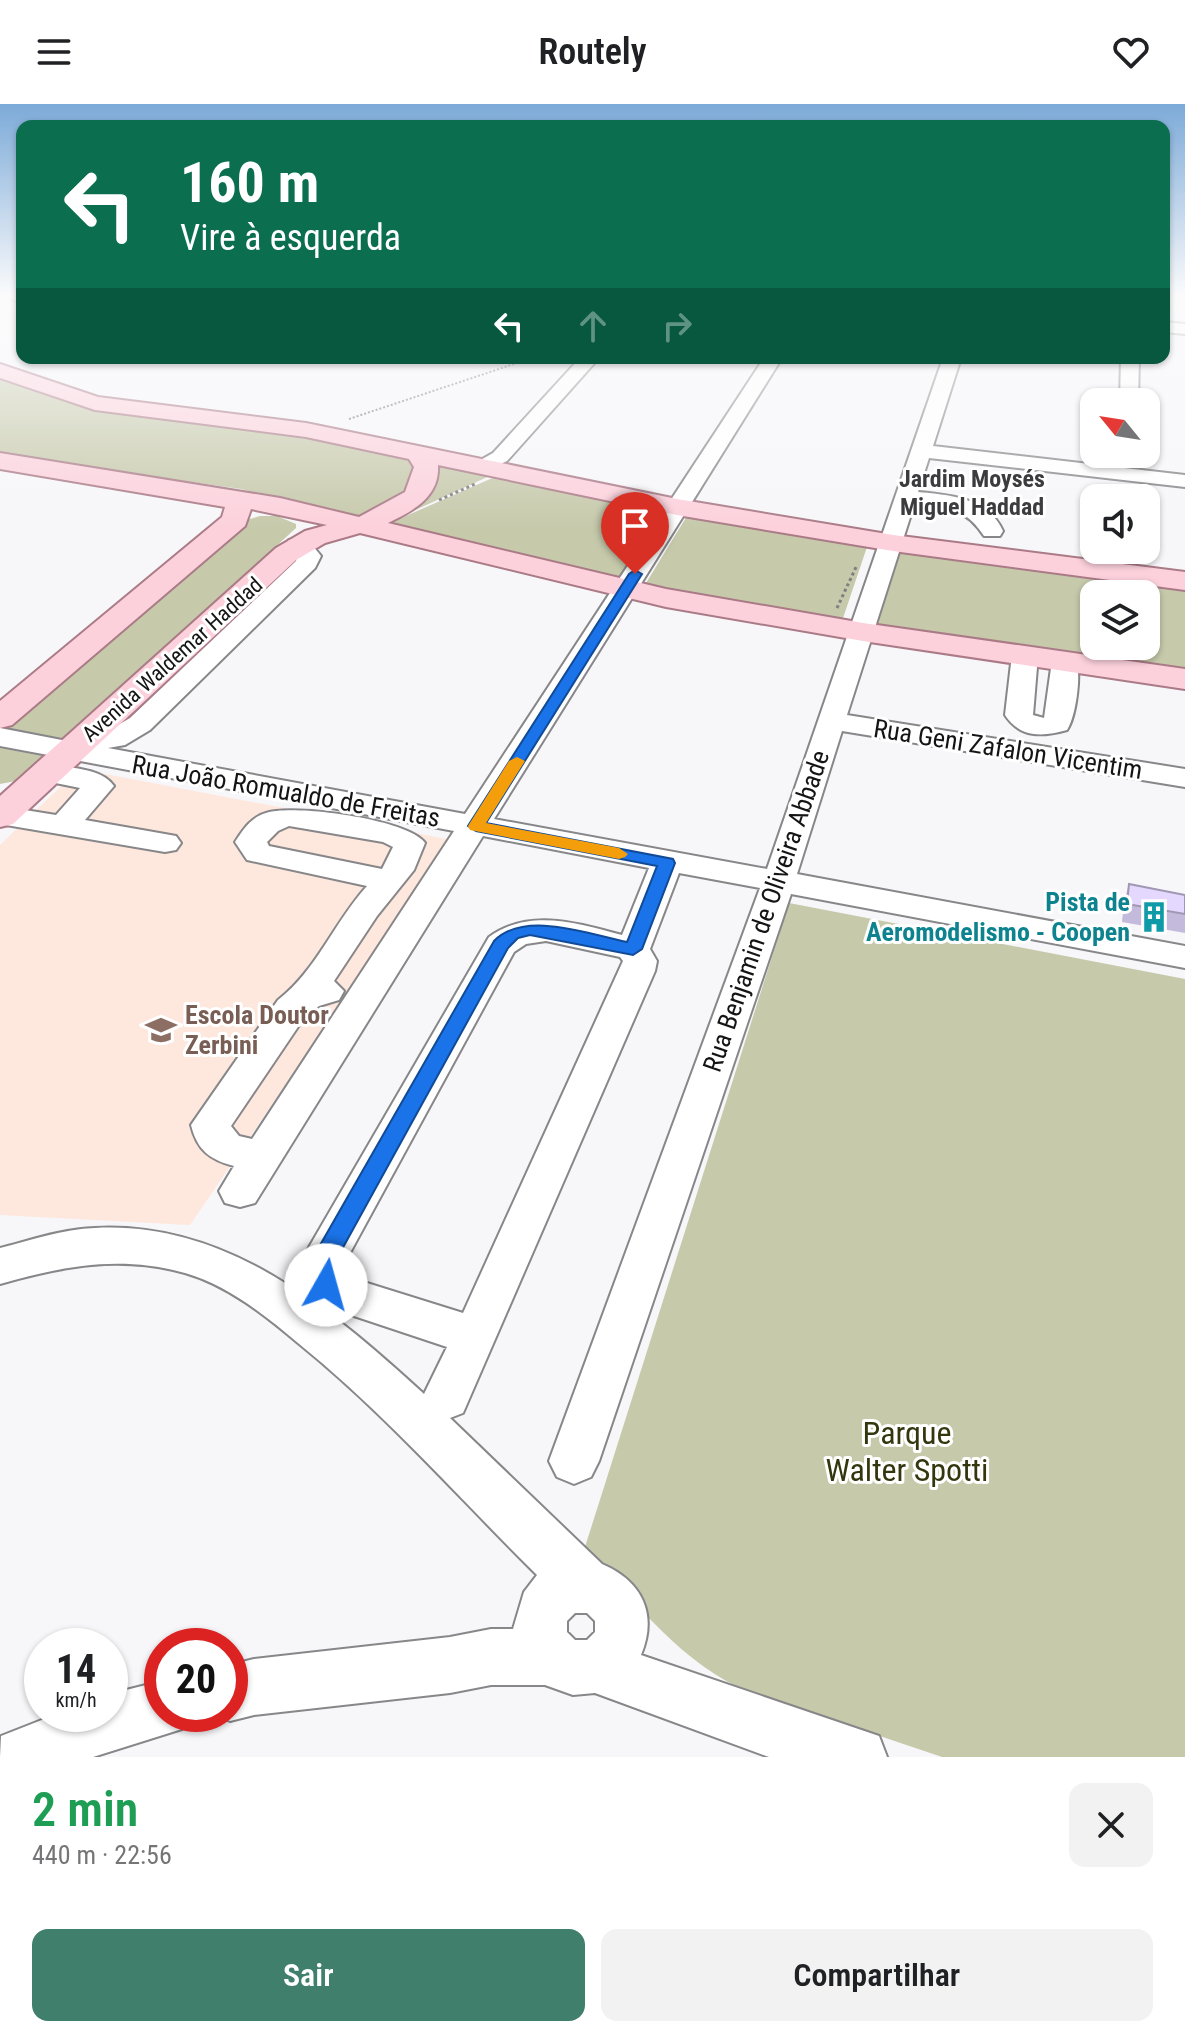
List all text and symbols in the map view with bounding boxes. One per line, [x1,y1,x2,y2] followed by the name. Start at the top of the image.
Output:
[32,30,76,74] icon: menu
[1109,30,1153,74] icon: heart
[538,31,647,73] text: Routely
[180,150,319,216] text: 160 m
[48,152,152,256] icon: left
[180,217,401,259] text: Vire à esquerda
[487,304,531,348] icon: left
[571,304,615,348] icon: ahead
[655,304,699,348] icon: right
[1080,388,1160,468] north arrow
[1080,388,1160,660] map controls
[899,465,1045,521] district label: Jardim Moysés Miguel Haddad
[1080,484,1160,564] button: sound
[601,492,669,574] pin
[613,504,657,548] icon: arrive
[77,572,267,747] street label: Avenida Waldemar Haddad
[1080,580,1160,660] button: layers
[871,713,1145,785] street label: Rua Geni Zafalon Vicentim
[697,746,835,1076] street label: Rua Benjamin de Oliveira Abbade
[130,749,442,833] street label: Rua João Romualdo de Freitas
[866,887,1130,947] place label: Pista de Aeromodelismo - Coopen
[1137,900,1171,934] building icon: Pista de Aeromodelismo - Coopen
[185,1000,329,1060] place label: Escola Doutor Zerbini
[144,1013,178,1047] school or university icon: Escola Doutor Zerbini
[284,1243,368,1327] position arrow
[826,1414,988,1489] park label: Parque Walter Spotti
[144,1628,248,1732] speed limit sign: 20
[56,1646,96,1693] text: 14
[55,1688,97,1712] text: km/h
[32,1781,138,1838] text: 2 min
[1069,1783,1153,1867] button: close
[32,1840,172,1870] text: 440 m · 22:56
[32,1929,585,2021] button: Sair
[601,1929,1153,2021] button: Compartilhar

